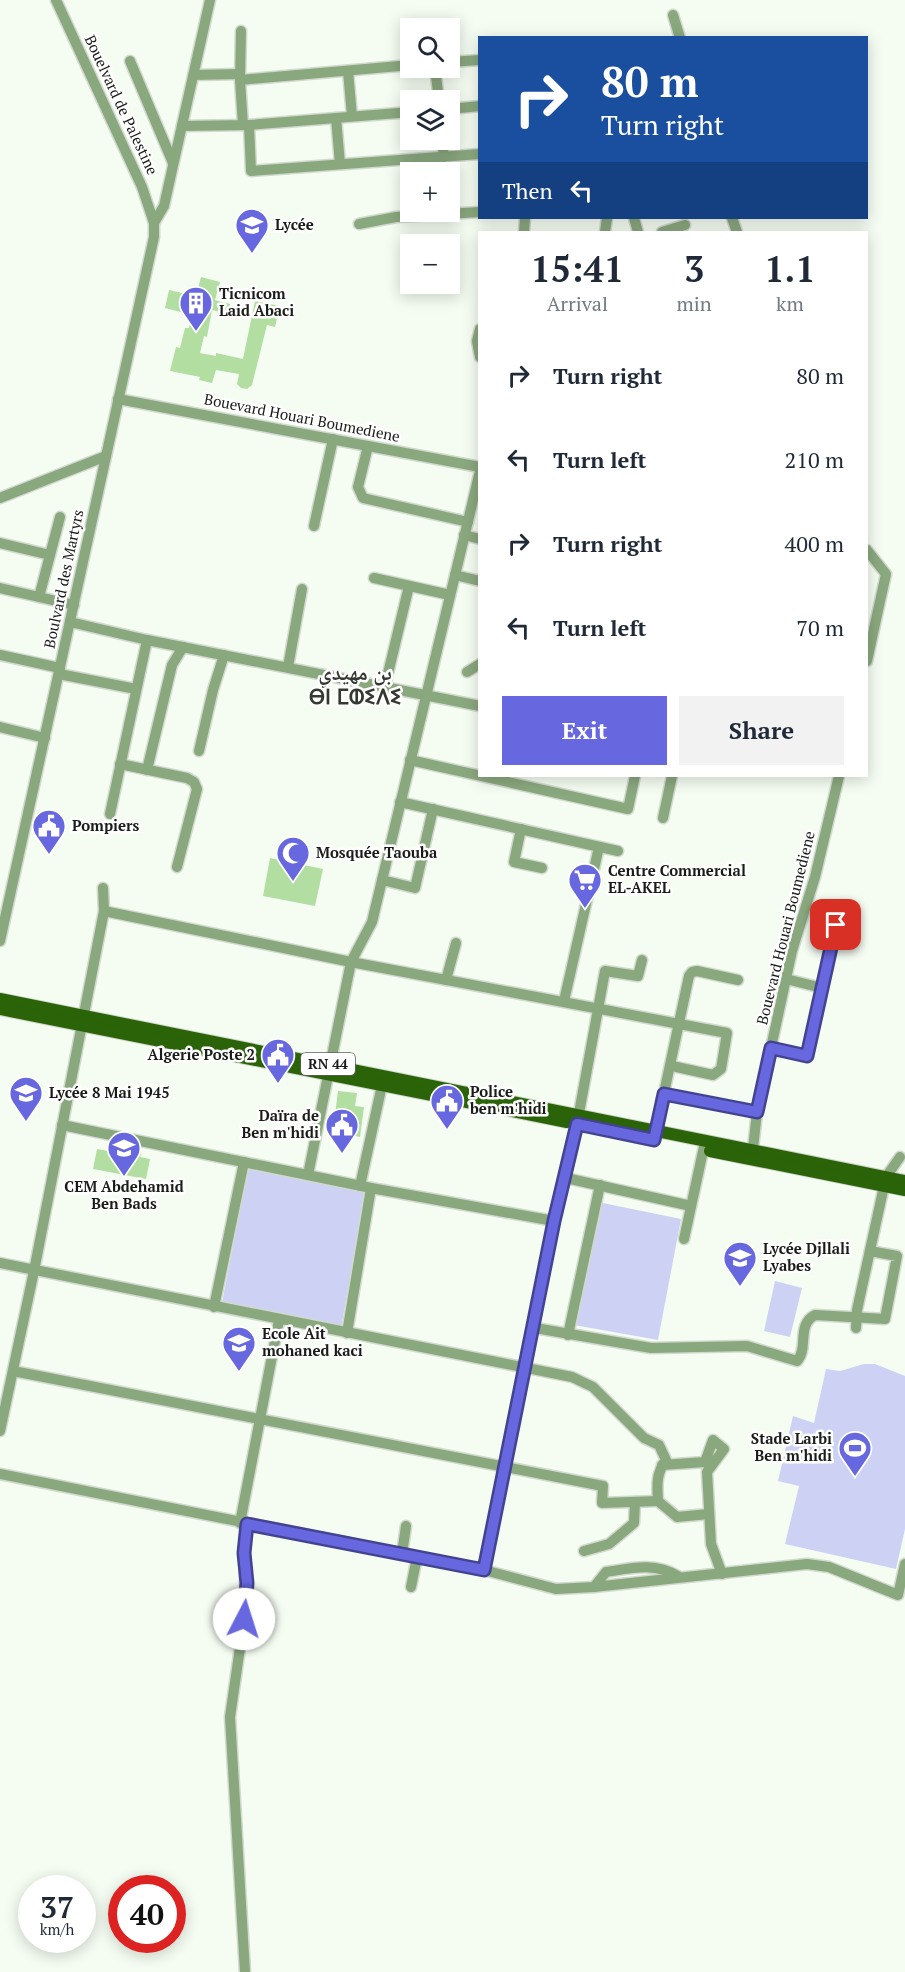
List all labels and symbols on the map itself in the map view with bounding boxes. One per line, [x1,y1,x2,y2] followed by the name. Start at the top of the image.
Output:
[81,31,163,178] street label: Bouelvard de Palestine
[234,207,270,254] school or university icon: Lycée
[275,214,314,234] place label: Lycée
[219,283,294,320] place label: Ticnicom Laid Abaci
[178,285,214,332] building icon: Ticnicom Laid Abaci
[203,388,402,446] street label: Bouevard Houari Boumediene
[39,508,87,650] street label: Boulvard des Martyrs
[309,658,401,710] district label: بن مهيدي ⴱⵏ ⵎⵀⵉⴷⵉ
[31,808,67,855] public building icon: Pompiers
[72,815,140,835] place label: Pompiers
[751,829,819,1027] street label: Bouevard Houari Boumediene
[275,835,311,882] mosque icon: Mosquée Taouba
[316,842,438,862] place label: Mosquée Taouba
[608,860,746,897] place label: Centre Commercial EL-AKEL
[567,862,603,909] supermarket icon: Centre Commercial EL-AKEL
[810,899,861,950] pin
[260,1037,296,1084] public building icon: Algerie Poste 2
[148,1044,255,1064] place label: Algerie Poste 2
[301,1053,355,1075] road number: RN 44
[8,1075,44,1122] school or university icon: Lycée 8 Mai 1945
[469,1081,547,1118] place label: Police ben m'hidi
[49,1082,170,1102] place label: Lycée 8 Mai 1945
[429,1083,465,1130] public building icon: Police ben m'hidi
[241,1105,319,1142] place label: Daïra de Ben m'hidi
[324,1107,360,1154] public building icon: Daïra de Ben m'hidi
[106,1130,142,1177] school or university icon: CEM Abdehamid Ben Bads
[64,1176,184,1213] place label: CEM Abdehamid Ben Bads
[763,1238,850,1275] place label: Lycée Djllali Lyabes
[722,1240,758,1287] school or university icon: Lycée Djllali Lyabes
[262,1323,363,1360] place label: Ecole Ait mohaned kaci
[221,1325,257,1372] school or university icon: Ecole Ait mohaned kaci
[751,1428,832,1465] place label: Stade Larbi Ben m'hidi
[837,1430,873,1477] sports icon: Stade Larbi Ben m'hidi
[212,1587,276,1651] position arrow
[108,1875,186,1953] speed limit sign: 40

